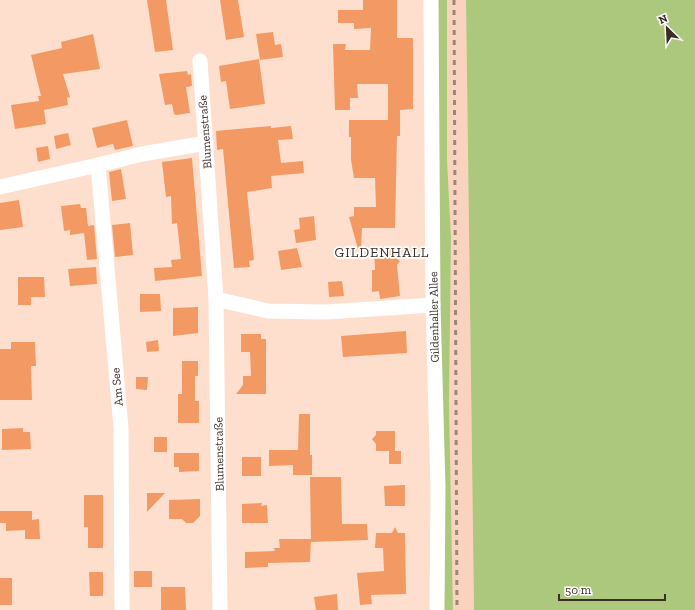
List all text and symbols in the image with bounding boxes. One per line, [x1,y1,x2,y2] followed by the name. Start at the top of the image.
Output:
[647,8,687,48] north arrow
[657,11,670,27] text: N
[195,94,215,169] street label: Blumenstraße
[335,244,429,261] district label: GILDENHALL
[426,271,442,363] street label: Gildenhaller Allee
[108,367,126,407] street label: Am See
[211,417,227,491] street label: Blumenstraße
[559,576,665,602] scale bar
[565,583,592,597] text: 50 m

